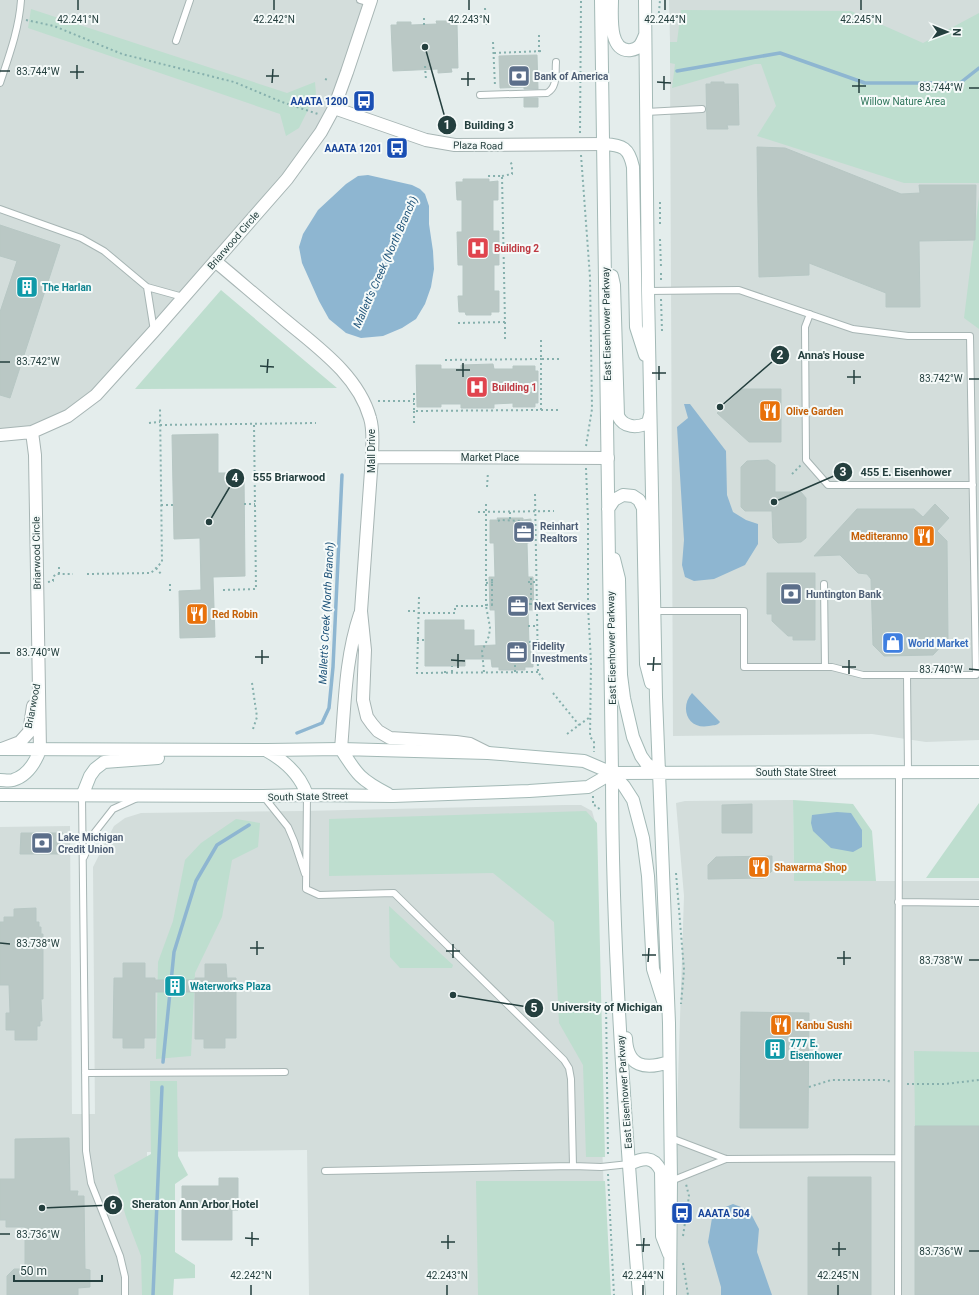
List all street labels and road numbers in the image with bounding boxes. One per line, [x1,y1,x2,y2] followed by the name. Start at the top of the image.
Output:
[453,140,503,151] street label: Plaza Road
[205,209,262,272] street label: Briarwood Circle
[600,267,613,381] street label: East Eisenhower Parkway
[366,429,377,473] street label: Mall Drive
[461,452,519,463] street label: Market Place
[30,516,43,590] street label: Briarwood Circle
[605,591,618,705] street label: East Eisenhower Parkway
[23,683,42,729] street label: Briarwood
[756,767,836,778] street label: South State Street
[268,790,348,803] street label: South State Street
[615,1035,634,1149] street label: East Eisenhower Parkway

